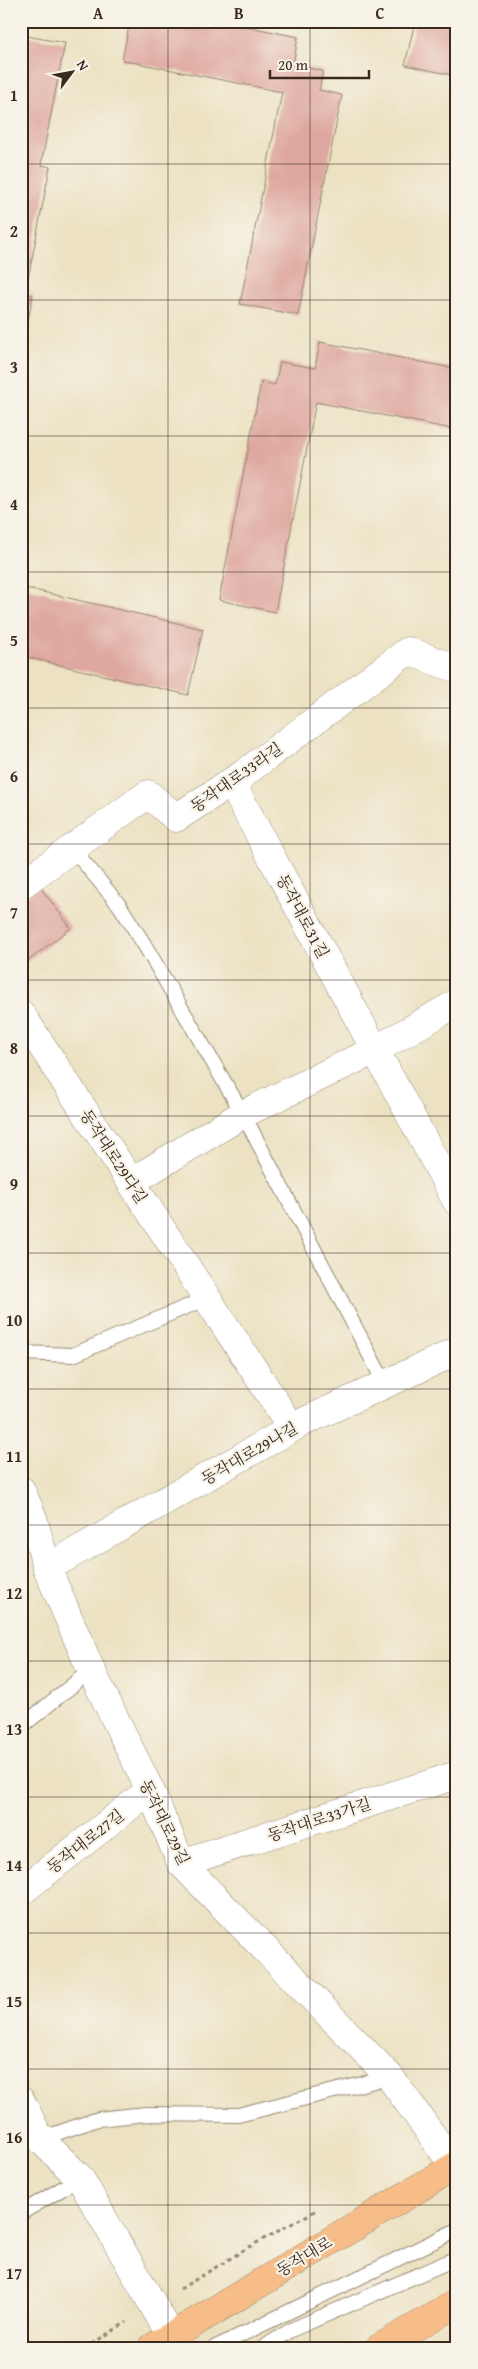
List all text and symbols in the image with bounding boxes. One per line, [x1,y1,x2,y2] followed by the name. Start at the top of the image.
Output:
[93,1,104,25] text: A
[234,1,244,25] text: B
[375,1,385,25] text: C
[48,48,98,98] north arrow
[270,48,369,80] scale bar
[278,54,309,75] text: 20 m
[72,56,94,75] text: N
[10,83,18,107] text: 1
[10,219,18,243] text: 2
[10,355,18,379] text: 3
[10,492,18,516] text: 4
[10,628,18,652] text: 5
[185,736,287,818] street label: 동작대로33라길
[10,764,18,788] text: 6
[271,869,335,963] street label: 동작대로31길
[10,900,18,924] text: 7
[10,1036,18,1060] text: 8
[74,1104,154,1208] street label: 동작대로29다길
[10,1172,18,1196] text: 9
[6,1308,22,1332] text: 10
[196,1416,302,1490] street label: 동작대로29나길
[6,1444,22,1468] text: 11
[6,1581,22,1605] text: 12
[6,1717,22,1741] text: 13
[134,1775,196,1869] street label: 동작대로29길
[264,1791,374,1847] street label: 동작대로33가길
[41,1803,129,1879] street label: 동작대로27길
[6,1853,22,1877] text: 14
[6,1989,22,2013] text: 15
[6,2125,22,2149] text: 16
[271,2230,337,2282] street label: 동작대로
[6,2261,22,2285] text: 17

